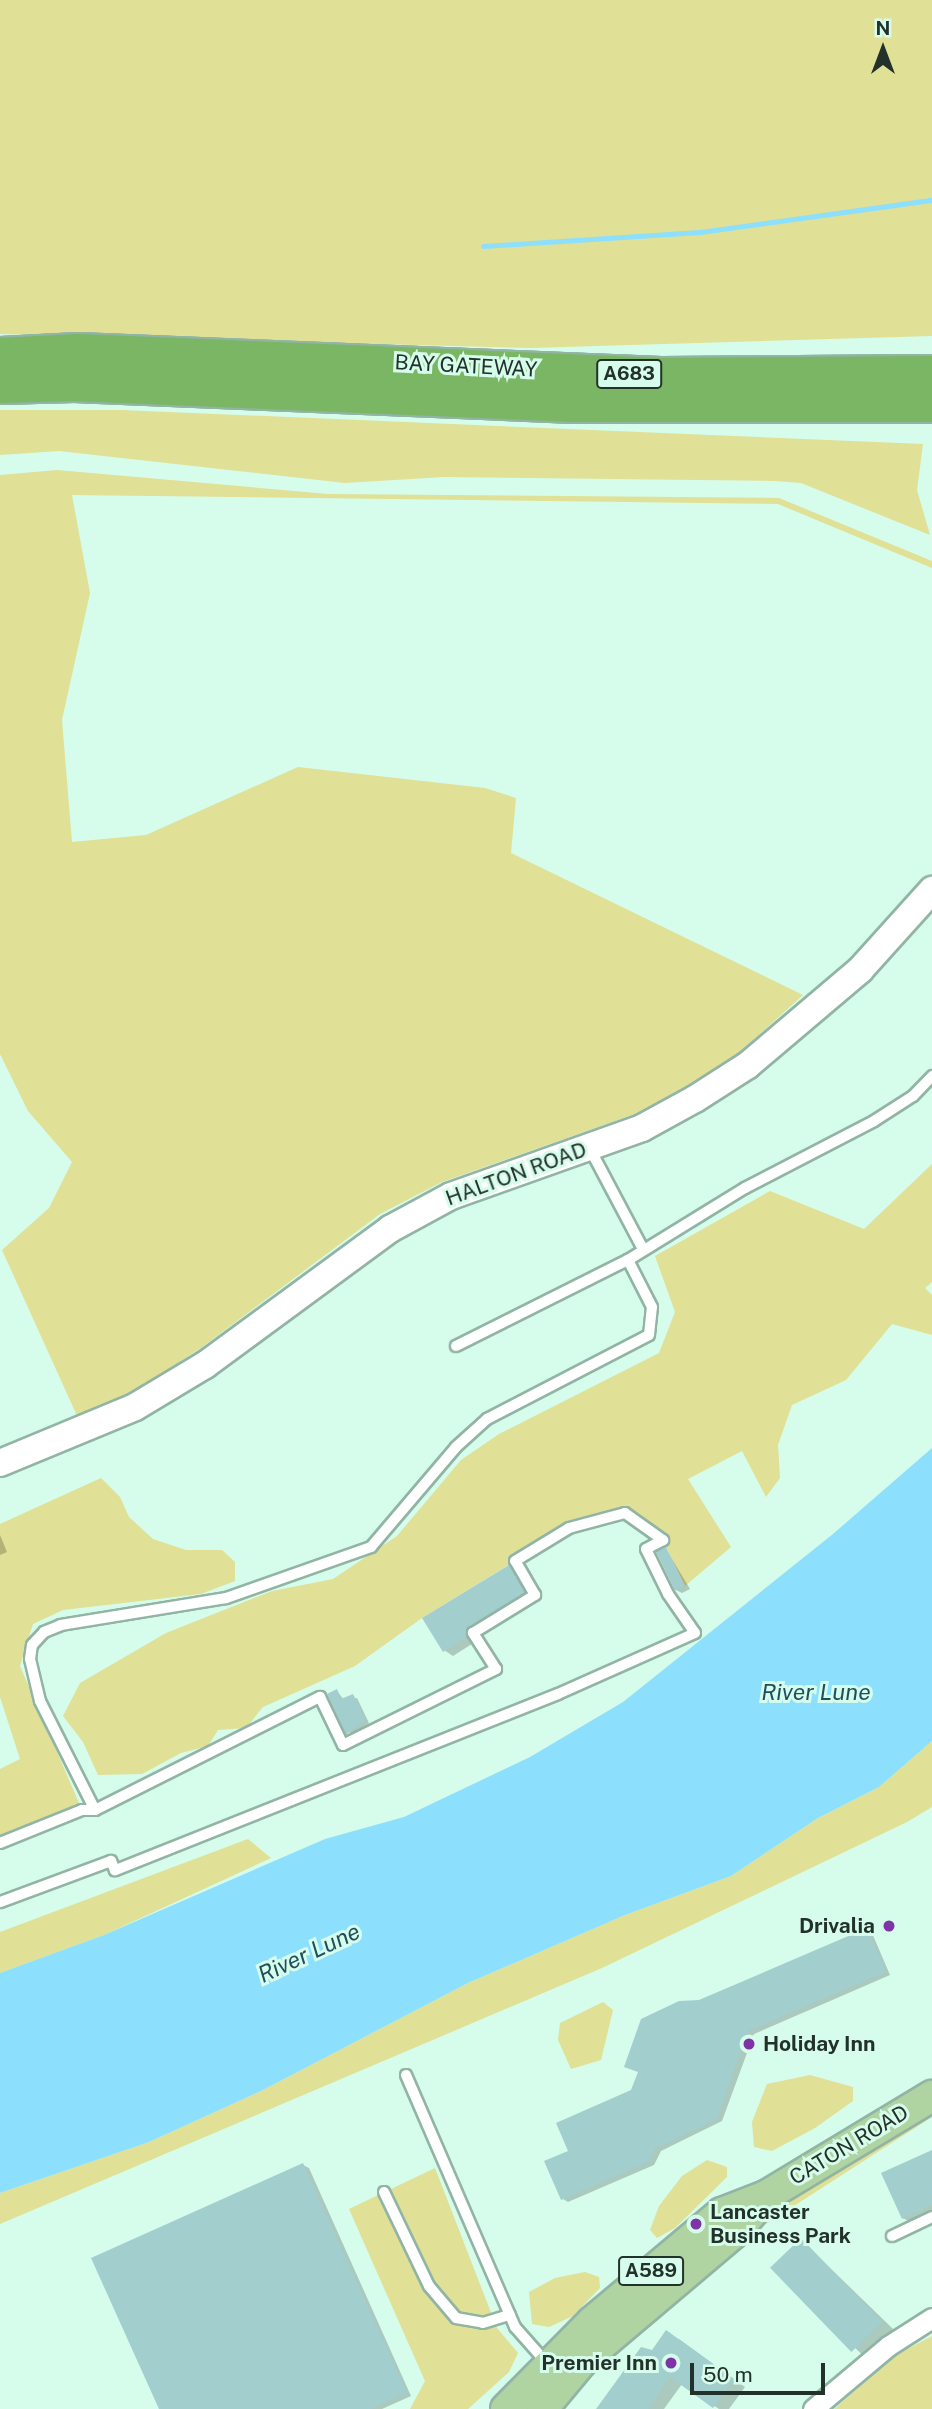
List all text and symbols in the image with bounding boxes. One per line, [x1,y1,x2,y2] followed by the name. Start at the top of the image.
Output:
[848,14,918,84] north arrow
[876,17,890,39] text: N
[394,350,538,382] street label: BAY GATEWAY
[596,358,662,390] road number: A683
[442,1137,590,1211] street label: HALTON ROAD
[761,1678,871,1706] water label: River Lune
[799,1913,875,1939] place label: Drivalia
[254,1917,364,1989] water label: River Lune
[881,1918,897,1934] marker: Drivalia
[763,2031,876,2057] place label: Holiday Inn
[741,2036,757,2052] marker: Holiday Inn
[785,2100,913,2190] street label: CATON ROAD
[710,2199,851,2249] place label: Lancaster Business Park
[688,2216,704,2232] marker: Lancaster Business Park
[618,2256,684,2286] road number: A589
[541,2350,657,2376] place label: Premier Inn
[694,2350,829,2394] scale bar
[663,2355,679,2371] marker: Premier Inn
[703,2362,753,2387] text: 50 m

